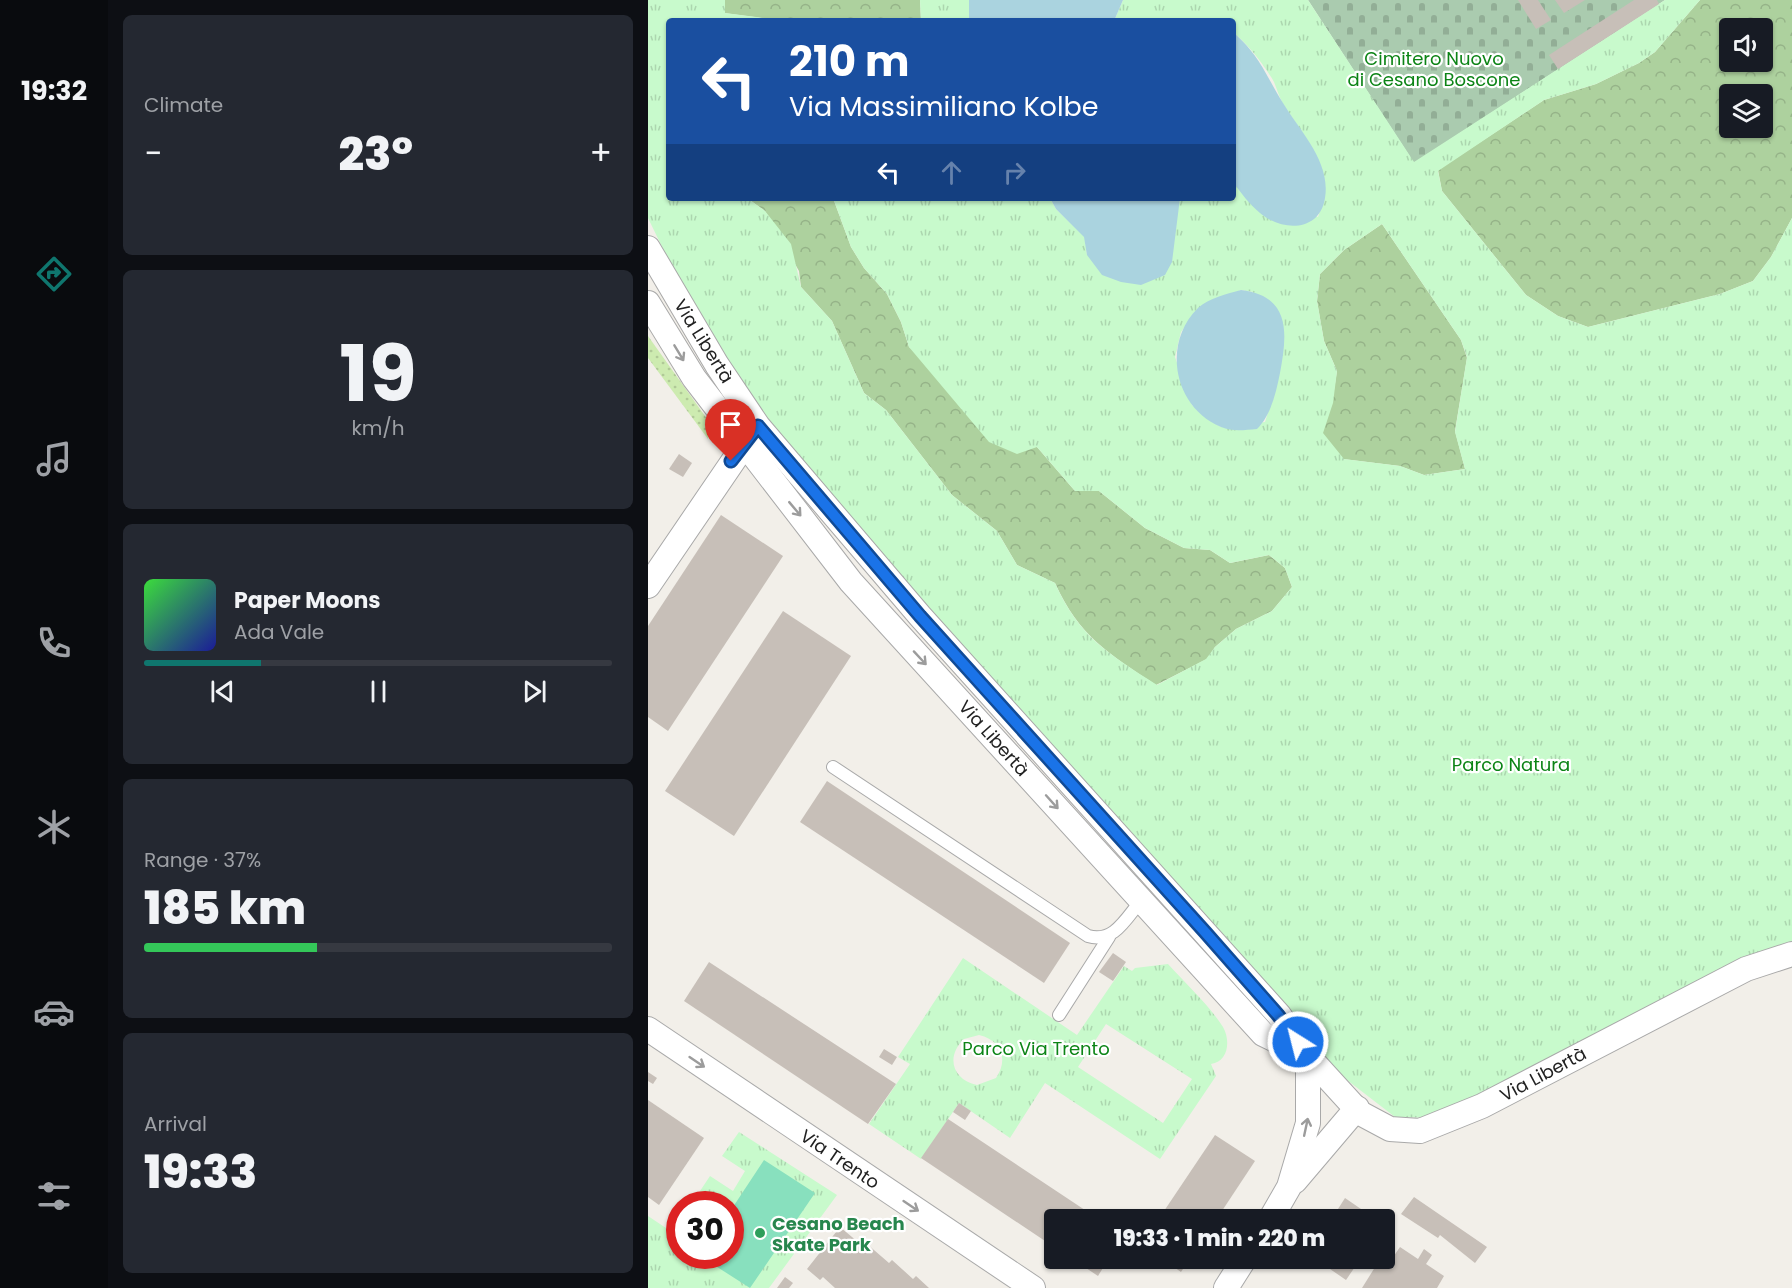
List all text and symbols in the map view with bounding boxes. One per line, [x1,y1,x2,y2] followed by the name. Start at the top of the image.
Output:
[1719,18,1773,138] map controls
[1719,18,1773,72] button: sound
[789,32,910,91] text: 210 m
[690,42,768,120] icon: left
[1348,46,1520,92] park label: Cimitero Nuovo di Cesano Boscone
[21,72,87,109] text: 19:32
[1719,84,1773,138] button: layers
[789,88,1099,125] text: Via Massimiliano Kolbe
[144,91,223,119] text: Climate
[338,123,413,186] text: 23°
[144,130,162,177] text: −
[589,130,612,177] text: +
[872,156,905,189] icon: left
[935,156,968,189] icon: ahead
[998,156,1031,189] icon: right
[33,253,75,295] icon: directions
[668,294,740,388] street label: Via Libertà
[339,319,417,428] text: 19
[673,344,685,361] one-way arrow
[705,399,756,461] pin
[714,408,747,441] icon: arrive
[351,414,405,442] text: km/h
[33,438,75,480] icon: music
[788,501,801,517] one-way arrow
[234,585,381,616] text: Paper Moons
[234,618,324,646] text: Ada Vale
[33,622,75,664] icon: phone
[913,650,927,665] one-way arrow
[206,675,239,708] icon: previous
[362,675,395,708] icon: pause
[518,675,551,708] icon: next
[953,695,1035,781] street label: Via Libertà
[1452,752,1570,777] park label: Parco Natura
[1045,794,1059,809] one-way arrow
[33,806,75,848] icon: climate
[144,846,261,874] text: Range · 37%
[144,877,306,940] text: 185 km
[33,991,75,1033] icon: car
[1266,1010,1330,1074] position arrow
[962,1036,1110,1061] park label: Parco Via Trento
[1495,1041,1591,1107] street label: Via Libertà
[688,1056,704,1068] one-way arrow
[144,1110,207,1138] text: Arrival
[1301,1118,1312,1137] one-way arrow
[795,1123,885,1195] street label: Via Trento
[144,1141,257,1204] text: 19:33
[33,1175,75,1217] icon: filters
[666,1191,744,1269] speed limit sign: 30
[902,1200,918,1212] one-way arrow
[772,1211,905,1257] place label: Cesano Beach Skate Park
[1114,1223,1325,1254] text: 19:33 · 1 min · 220 m
[753,1226,767,1240] marker: Cesano Beach Skate Park

